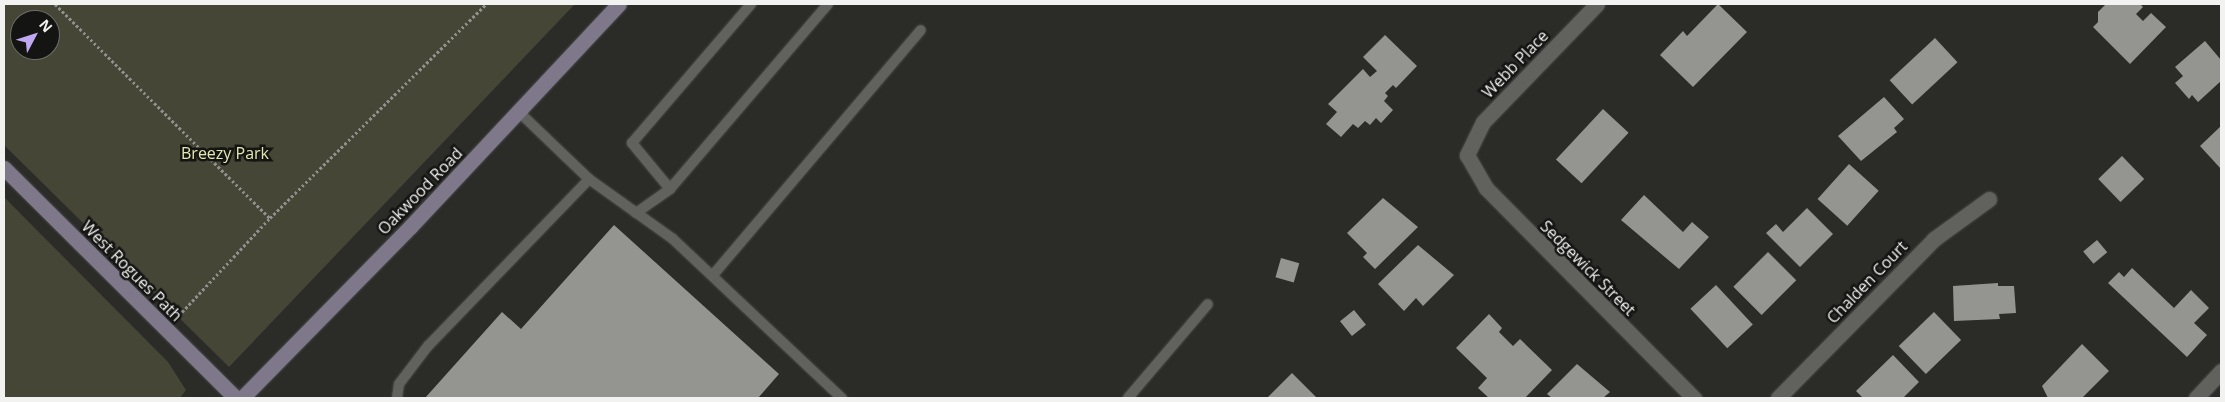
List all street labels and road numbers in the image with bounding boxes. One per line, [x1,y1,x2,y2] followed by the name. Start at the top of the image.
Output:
[1478,26,1552,102] street label: Webb Place
[374,144,466,238] street label: Oakwood Road
[1536,216,1640,320] street label: Sedgewick Street
[78,217,186,325] street label: West Rogues Path
[1823,237,1911,327] street label: Chalden Court

